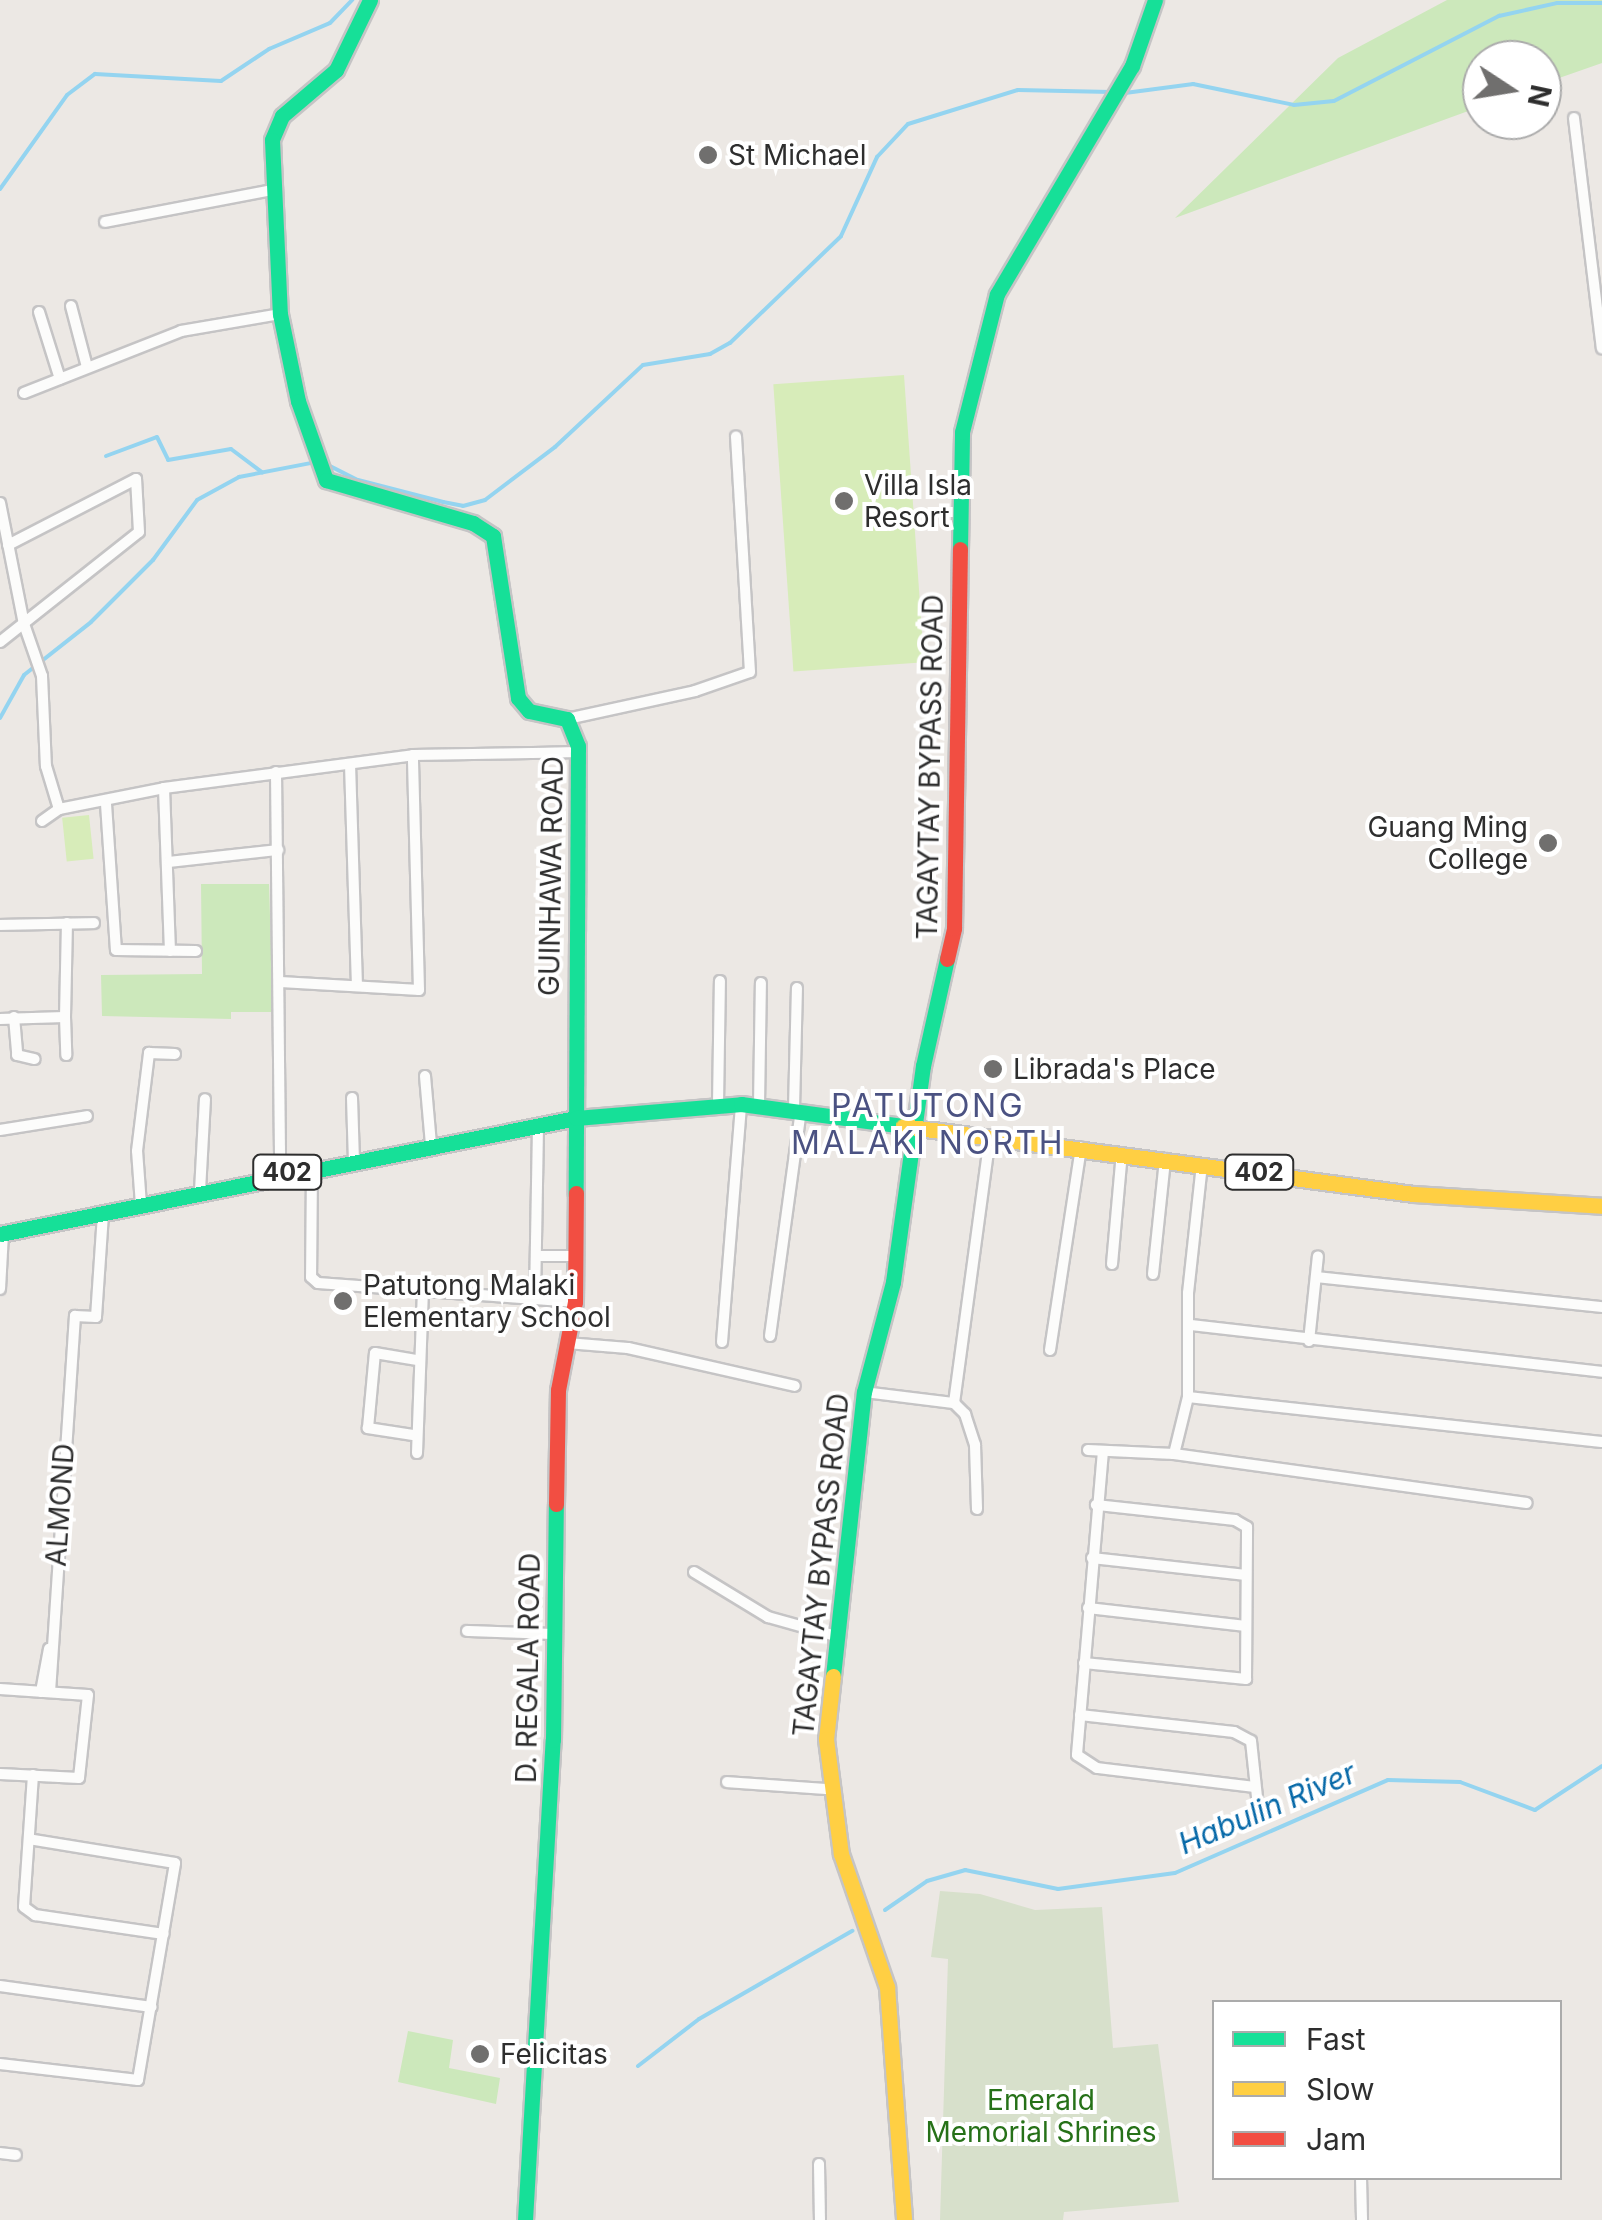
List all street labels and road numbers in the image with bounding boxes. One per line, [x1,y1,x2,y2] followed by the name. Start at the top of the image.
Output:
[910,594,950,940] street label: TAGAYTAY BYPASS ROAD
[532,756,570,996] street label: GUINHAWA ROAD
[252,1152,322,1192] road number: 402
[1224,1152,1294,1192] road number: 402
[786,1392,856,1738] street label: TAGAYTAY BYPASS ROAD
[39,1442,81,1568] street label: ALMOND
[509,1553,547,1783] street label: D. REGALA ROAD

